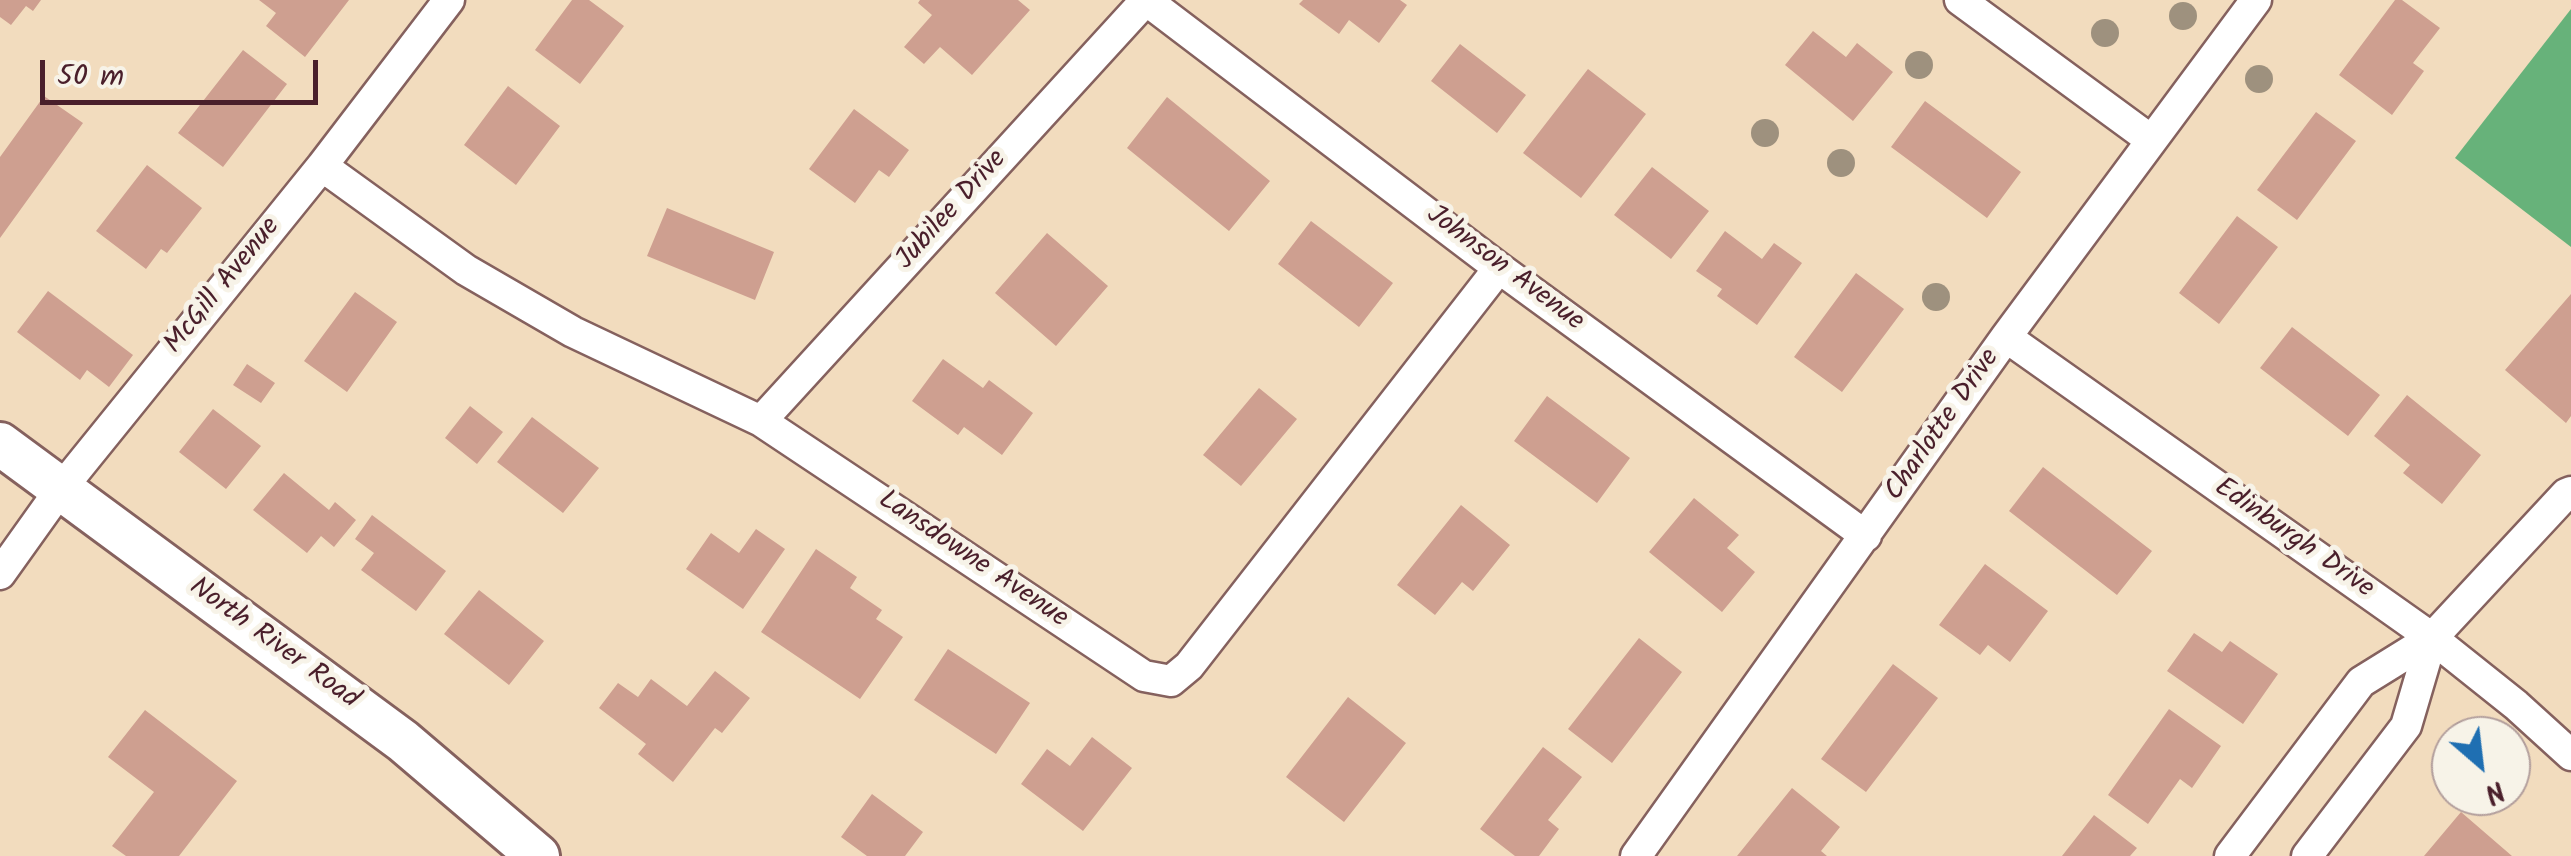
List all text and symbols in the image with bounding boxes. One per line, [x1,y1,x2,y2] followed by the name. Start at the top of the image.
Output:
[45,40,322,102] scale bar
[57,53,124,101] text: 50 m
[890,144,1016,278] street label: Jubilee Drive
[1418,200,1590,340] street label: Johnson Avenue
[159,212,289,362] street label: McGill Avenue
[1879,344,2009,508] street label: Charlotte Drive
[2207,473,2379,607] street label: Edinburgh Drive
[871,485,1073,637] street label: Lansdowne Avenue
[181,572,365,718] street label: North River Road
[2431,716,2531,816] north arrow
[2476,767,2513,815] text: N

